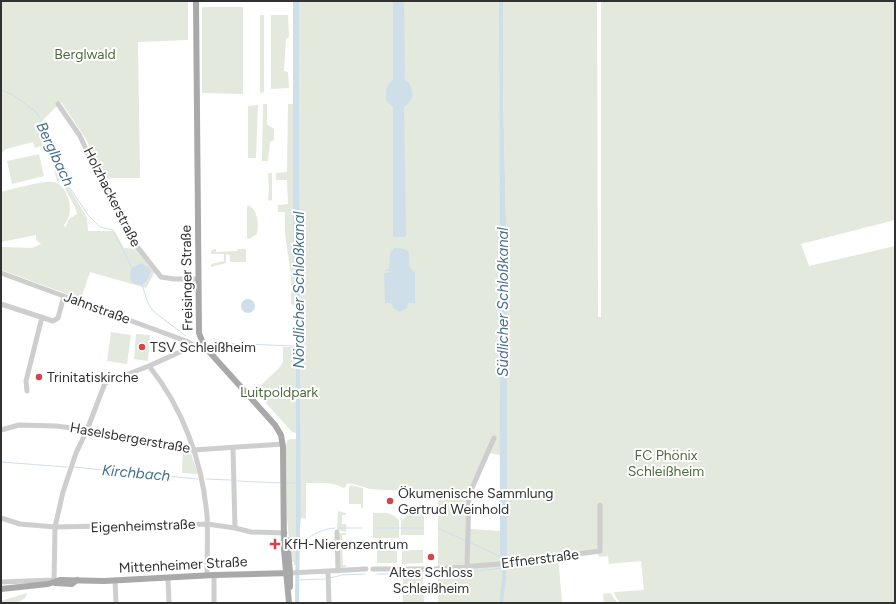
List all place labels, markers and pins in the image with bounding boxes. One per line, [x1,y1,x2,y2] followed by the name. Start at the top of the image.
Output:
[150,339,256,356] place label: TSV Schleißheim
[137,342,147,352] marker: TSV Schleißheim
[47,369,139,386] place label: Trinitatiskirche
[34,372,44,382] marker: Trinitatiskirche
[398,485,554,518] place label: Ökumenische Sammlung Gertrud Weinhold
[385,496,395,506] marker: Ökumenische Sammlung Gertrud Weinhold
[284,536,408,553] place label: KfH-Nierenzentrum
[269,538,281,550] marker: KfH-Nierenzentrum
[426,552,436,562] marker: Altes Schloss Schleißheim
[389,564,473,597] place label: Altes Schloss Schleißheim

